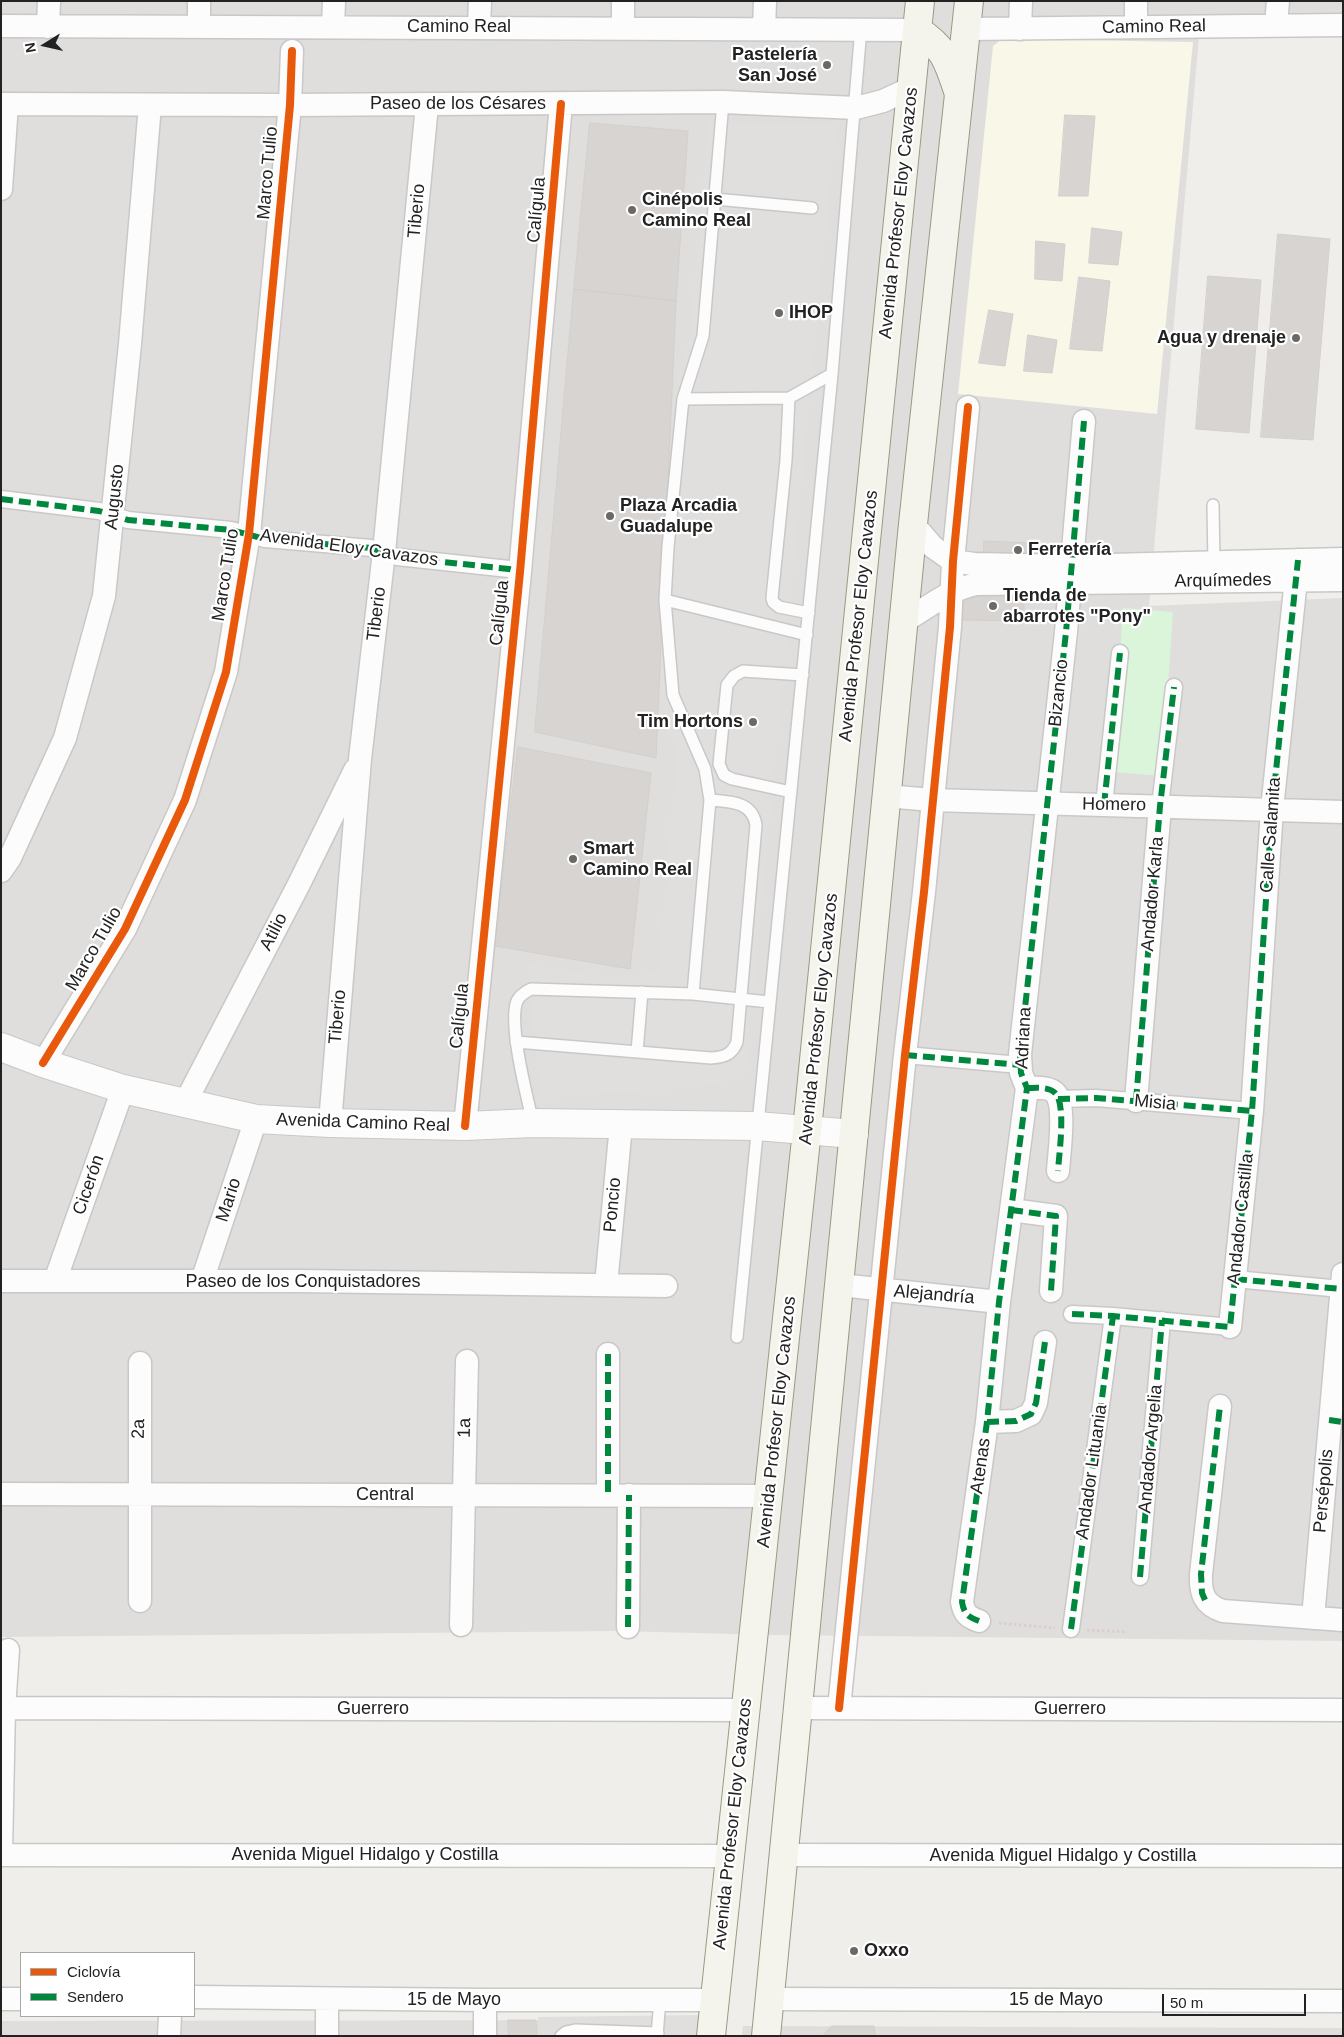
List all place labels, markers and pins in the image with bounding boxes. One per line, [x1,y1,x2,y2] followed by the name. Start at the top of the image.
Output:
[732,44,817,86] place label: Pastelería San José
[821,59,833,71] marker: Pastelería San José
[642,189,751,232] place label: Cinépolis Camino Real
[626,204,638,216] marker: Cinépolis Camino Real
[789,302,833,324] place label: IHOP
[773,307,785,319] marker: IHOP
[1157,327,1286,349] place label: Agua y drenaje
[1290,332,1302,344] marker: Agua y drenaje
[620,495,737,538] place label: Plaza Arcadia Guadalupe
[604,510,616,522] marker: Plaza Arcadia Guadalupe
[1028,539,1111,561] place label: Ferretería
[1012,544,1024,556] marker: Ferretería
[1003,585,1151,628] place label: Tienda de abarrotes "Pony"
[987,600,999,612] marker: Tienda de abarrotes "Pony"
[637,711,743,733] place label: Tim Hortons
[747,716,759,728] marker: Tim Hortons
[583,838,692,881] place label: Smart Camino Real
[567,853,579,865] marker: Smart Camino Real
[864,1940,909,1962] place label: Oxxo
[848,1945,860,1957] marker: Oxxo

